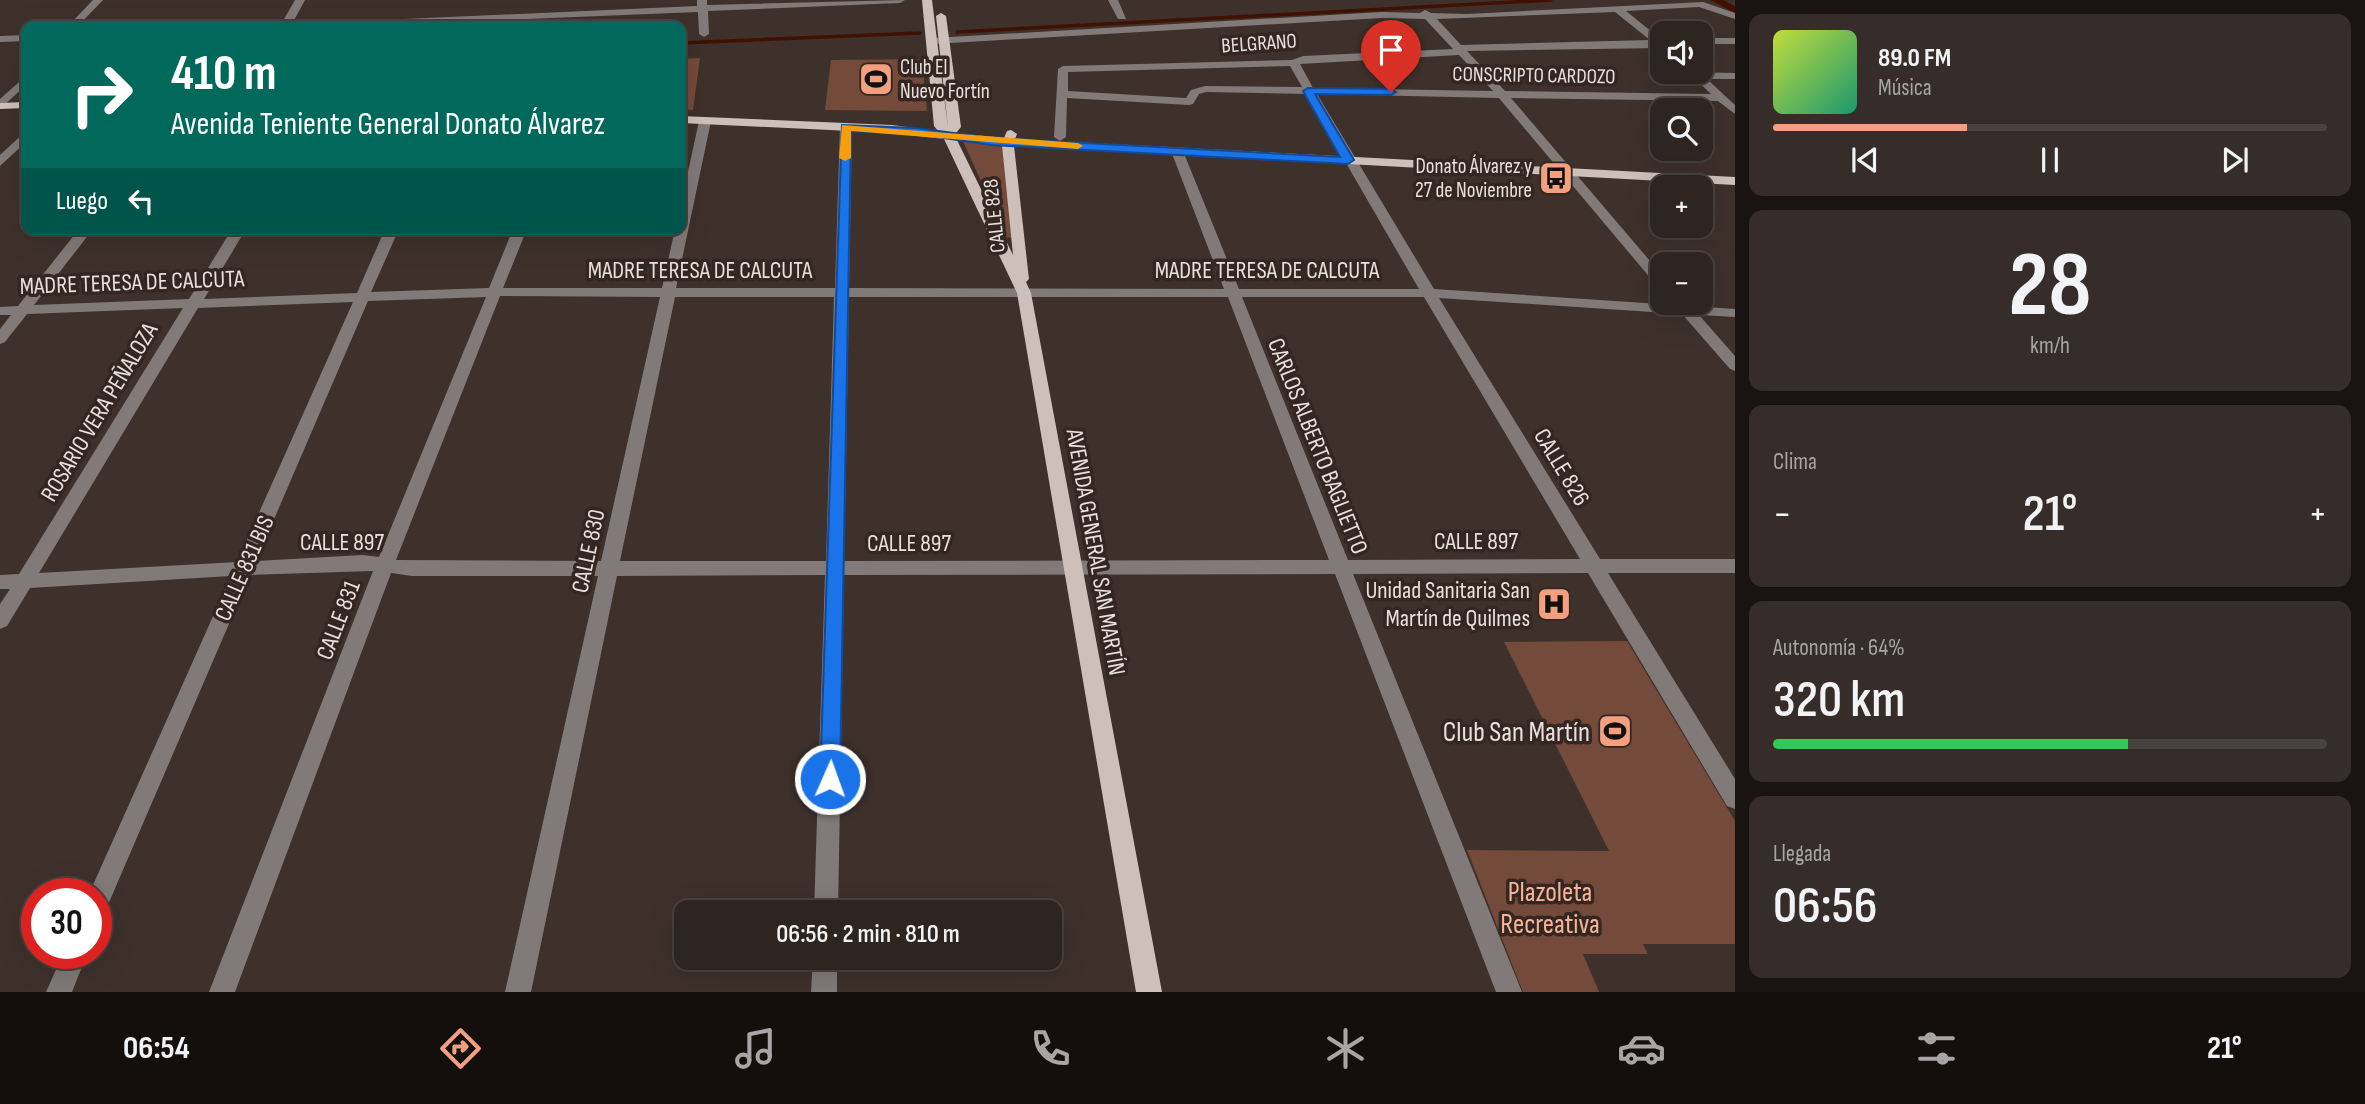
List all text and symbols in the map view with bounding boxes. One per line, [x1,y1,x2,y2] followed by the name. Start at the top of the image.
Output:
[1361,20,1421,92] pin
[1650,21,1713,315] map controls
[1650,21,1713,84] button: sound
[1220,28,1298,59] street label: BELGRANO
[1372,31,1410,69] icon: arrive
[1878,43,1951,74] text: 89.0 FM
[171,45,277,104] text: 410 m
[56,49,147,140] icon: right
[900,55,990,104] place label: Club El Nuevo Fortín
[857,60,895,98] sports icon: Club El Nuevo Fortín
[1452,62,1616,89] street label: CONSCRIPTO CARDOZO
[1878,74,1932,102] text: Música
[1650,98,1713,161] button: search
[171,105,605,144] text: Avenida Teniente General Donato Álvarez
[1846,141,1884,179] icon: previous
[2031,141,2069,179] icon: pause
[2216,141,2254,179] icon: next
[1415,154,1532,203] place label: Donato Álvarez y 27 de Noviembre
[1537,159,1575,197] bus stop icon: Donato Álvarez y 27 de Noviembre
[1650,175,1713,238] button: +
[978,178,1011,254] street label: CALLE 828
[122,182,160,220] icon: left
[56,186,108,217] text: Luego
[2009,232,2091,341] text: 28
[1650,252,1713,315] button: −
[588,256,813,285] street label: MADRE TERESA DE CALCUTA
[1155,256,1380,285] street label: MADRE TERESA DE CALCUTA
[19,264,245,301] street label: MADRE TERESA DE CALCUTA
[35,317,165,507] street label: ROSARIO VERA PEÑALOZA
[2030,332,2070,360] text: km/h
[1261,334,1374,558] street label: CARLOS ALBERTO BAGLIETTO
[1527,424,1596,511] street label: CALLE 826
[1059,426,1131,677] street label: AVENIDA GENERAL SAN MARTÍN
[1773,448,1817,476] text: Clima
[2023,483,2077,546] text: 21°
[1773,492,1792,537] text: −
[2308,492,2327,537] text: +
[566,507,611,596] street label: CALLE 830
[208,511,280,625] street label: CALLE 831 BIS
[1434,527,1518,556] street label: CALLE 897
[300,528,384,557] street label: CALLE 897
[867,529,951,558] street label: CALLE 897
[310,576,367,664] street label: CALLE 831
[1365,576,1530,633] place label: Unidad Sanitaria San Martín de Quilmes
[1535,585,1573,623] hospital icon: Unidad Sanitaria San Martín de Quilmes
[1773,634,1905,662] text: Autonomía · 64%
[1773,669,1905,732] text: 320 km
[1596,712,1634,750] sports icon: Club San Martín
[1443,716,1590,749] place label: Club San Martín
[793,742,867,816] position arrow
[1773,840,1831,868] text: Llegada
[1773,875,1877,938] text: 06:56
[1500,876,1600,941] park label: Plazoleta Recreativa
[21,878,112,969] speed limit sign: 30
[776,919,960,950] text: 06:56 · 2 min · 810 m
[436,1024,485,1073] icon: directions
[731,1024,780,1073] icon: music
[1026,1024,1075,1073] icon: phone
[1321,1024,1370,1073] icon: climate
[1617,1024,1666,1073] icon: car
[1912,1024,1961,1073] icon: filters
[123,1029,190,1068] text: 06:54
[2207,1029,2242,1068] text: 21°

